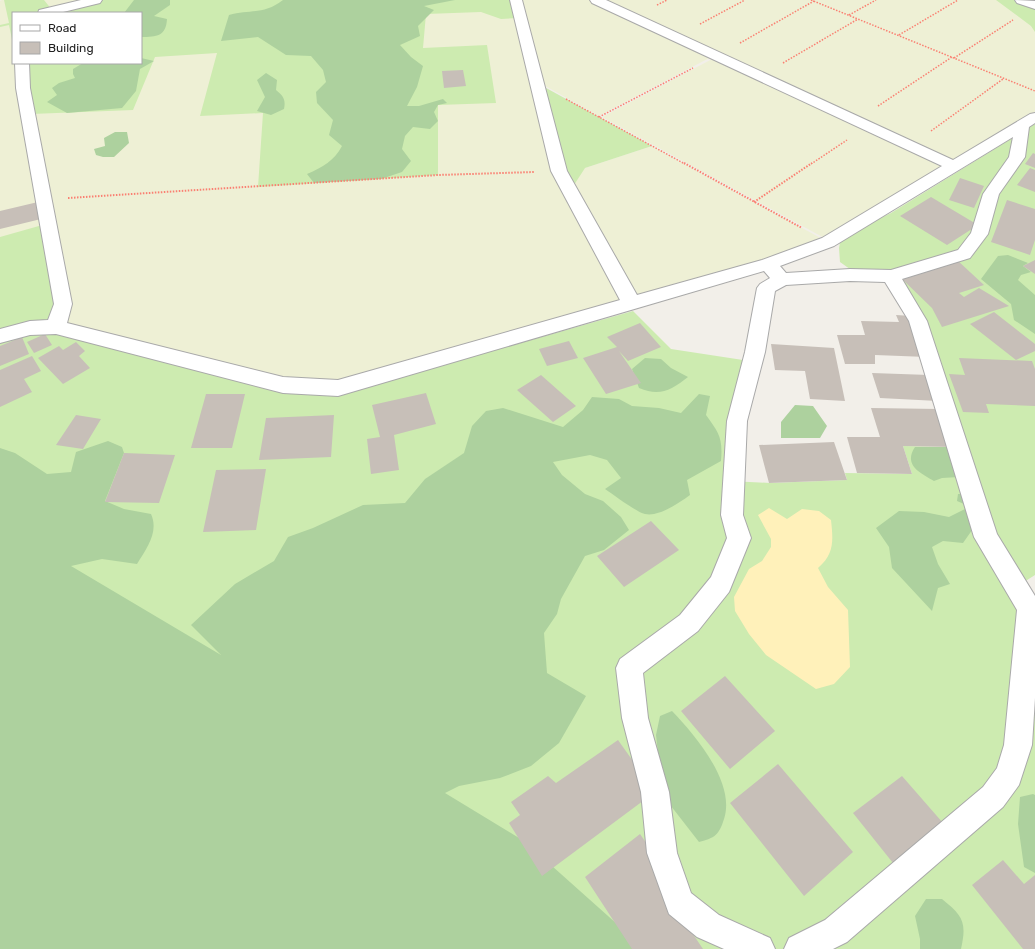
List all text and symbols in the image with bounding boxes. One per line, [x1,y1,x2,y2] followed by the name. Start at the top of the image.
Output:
[12,12,142,64] legend
[48,21,76,35] text: Road
[48,41,94,55] text: Building

